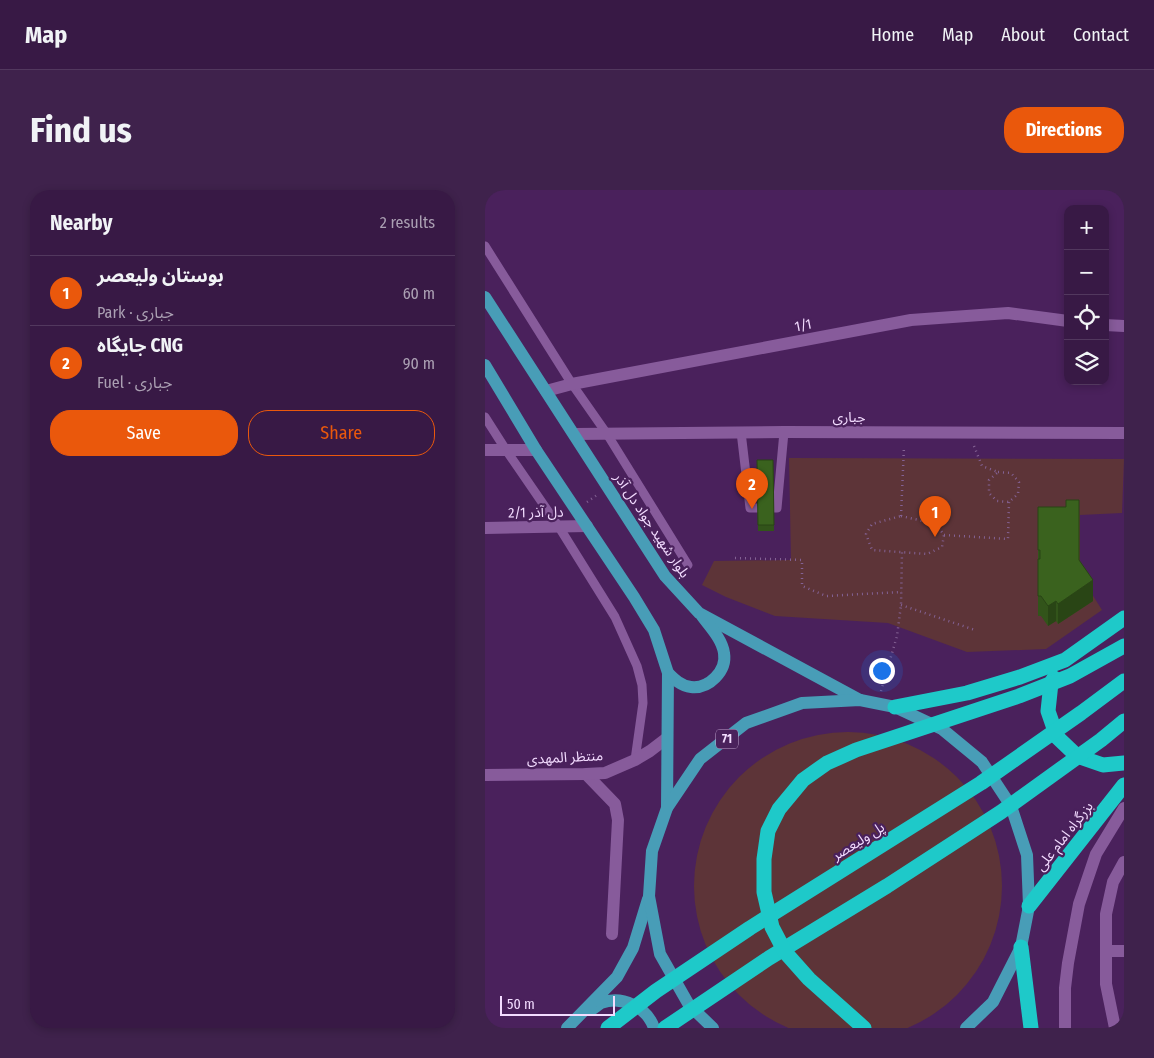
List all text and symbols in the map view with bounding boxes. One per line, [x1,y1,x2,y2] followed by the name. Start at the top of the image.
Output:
[25,21,67,49] text: Map
[871,24,914,46] text: Home
[942,24,973,46] text: Map
[1001,24,1045,46] text: About
[1073,24,1129,46] text: Contact
[1004,107,1124,153] button: Directions
[30,109,132,151] text: Find us
[1064,205,1109,385] map controls
[1064,205,1109,250] button: +
[50,210,112,236] text: Nearby
[380,213,435,232] text: 2 results
[1064,250,1109,295] button: −
[97,264,224,287] text: بوستان ولیعصر
[63,284,69,303] text: 1
[403,284,435,303] text: 60 m
[1064,295,1109,340] button: locate
[97,303,174,322] text: Park · جباری
[793,316,813,335] street label: 1/1
[97,334,183,357] text: جایگاه CNG
[1064,340,1109,385] button: layers
[62,354,70,373] text: 2
[403,354,435,373] text: 90 m
[97,373,172,392] text: Fuel · جباری
[833,409,865,426] street label: جباری
[50,410,238,456] button: Save
[248,410,435,456] button: Share
[736,468,768,509] pin: 2
[609,469,693,581] street label: بلوار شهید جواد دل آذر
[919,496,951,537] pin: 1
[508,504,564,521] street label: دل آذر 2/1
[869,658,895,684] your location
[716,730,738,748] road number: 71
[526,747,604,768] street label: منتظر المهدی
[1032,798,1099,876] street label: بزرگراه امام علی
[828,819,888,866] street label: پل ولیعصر
[500,993,615,1016] scale bar
[507,996,535,1013] text: 50 m

